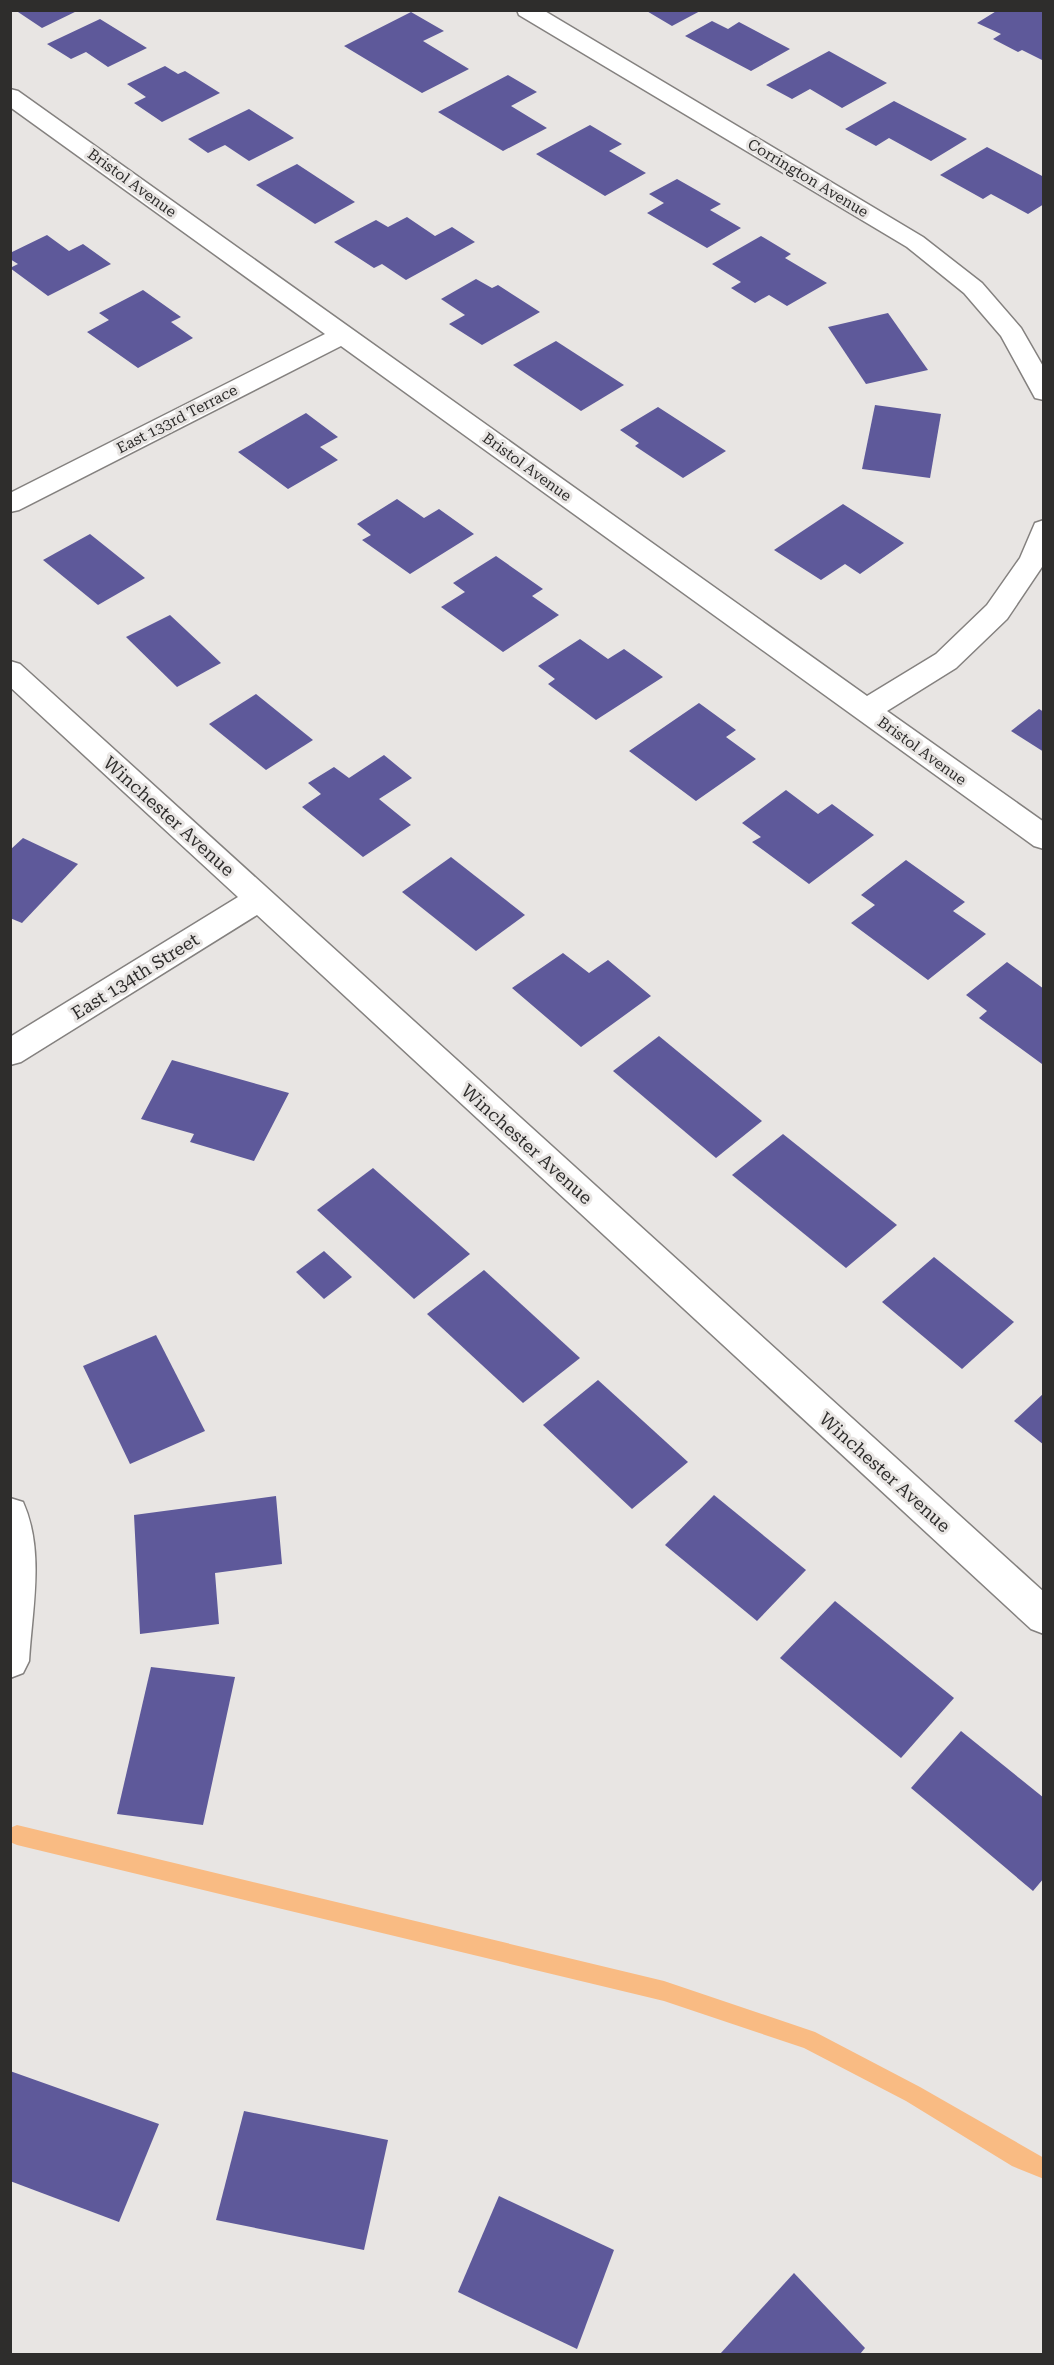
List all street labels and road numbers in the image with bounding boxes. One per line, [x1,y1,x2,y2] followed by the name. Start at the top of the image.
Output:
[744,135,872,221] street label: Corrington Avenue
[84,145,180,221] street label: Bristol Avenue
[114,381,240,457] street label: East 133rd Terrace
[479,429,575,505] street label: Bristol Avenue
[874,713,970,789] street label: Bristol Avenue
[99,752,239,880] street label: Winchester Avenue
[68,928,203,1024] street label: East 134th Street
[457,1080,597,1208] street label: Winchester Avenue
[815,1408,955,1536] street label: Winchester Avenue

